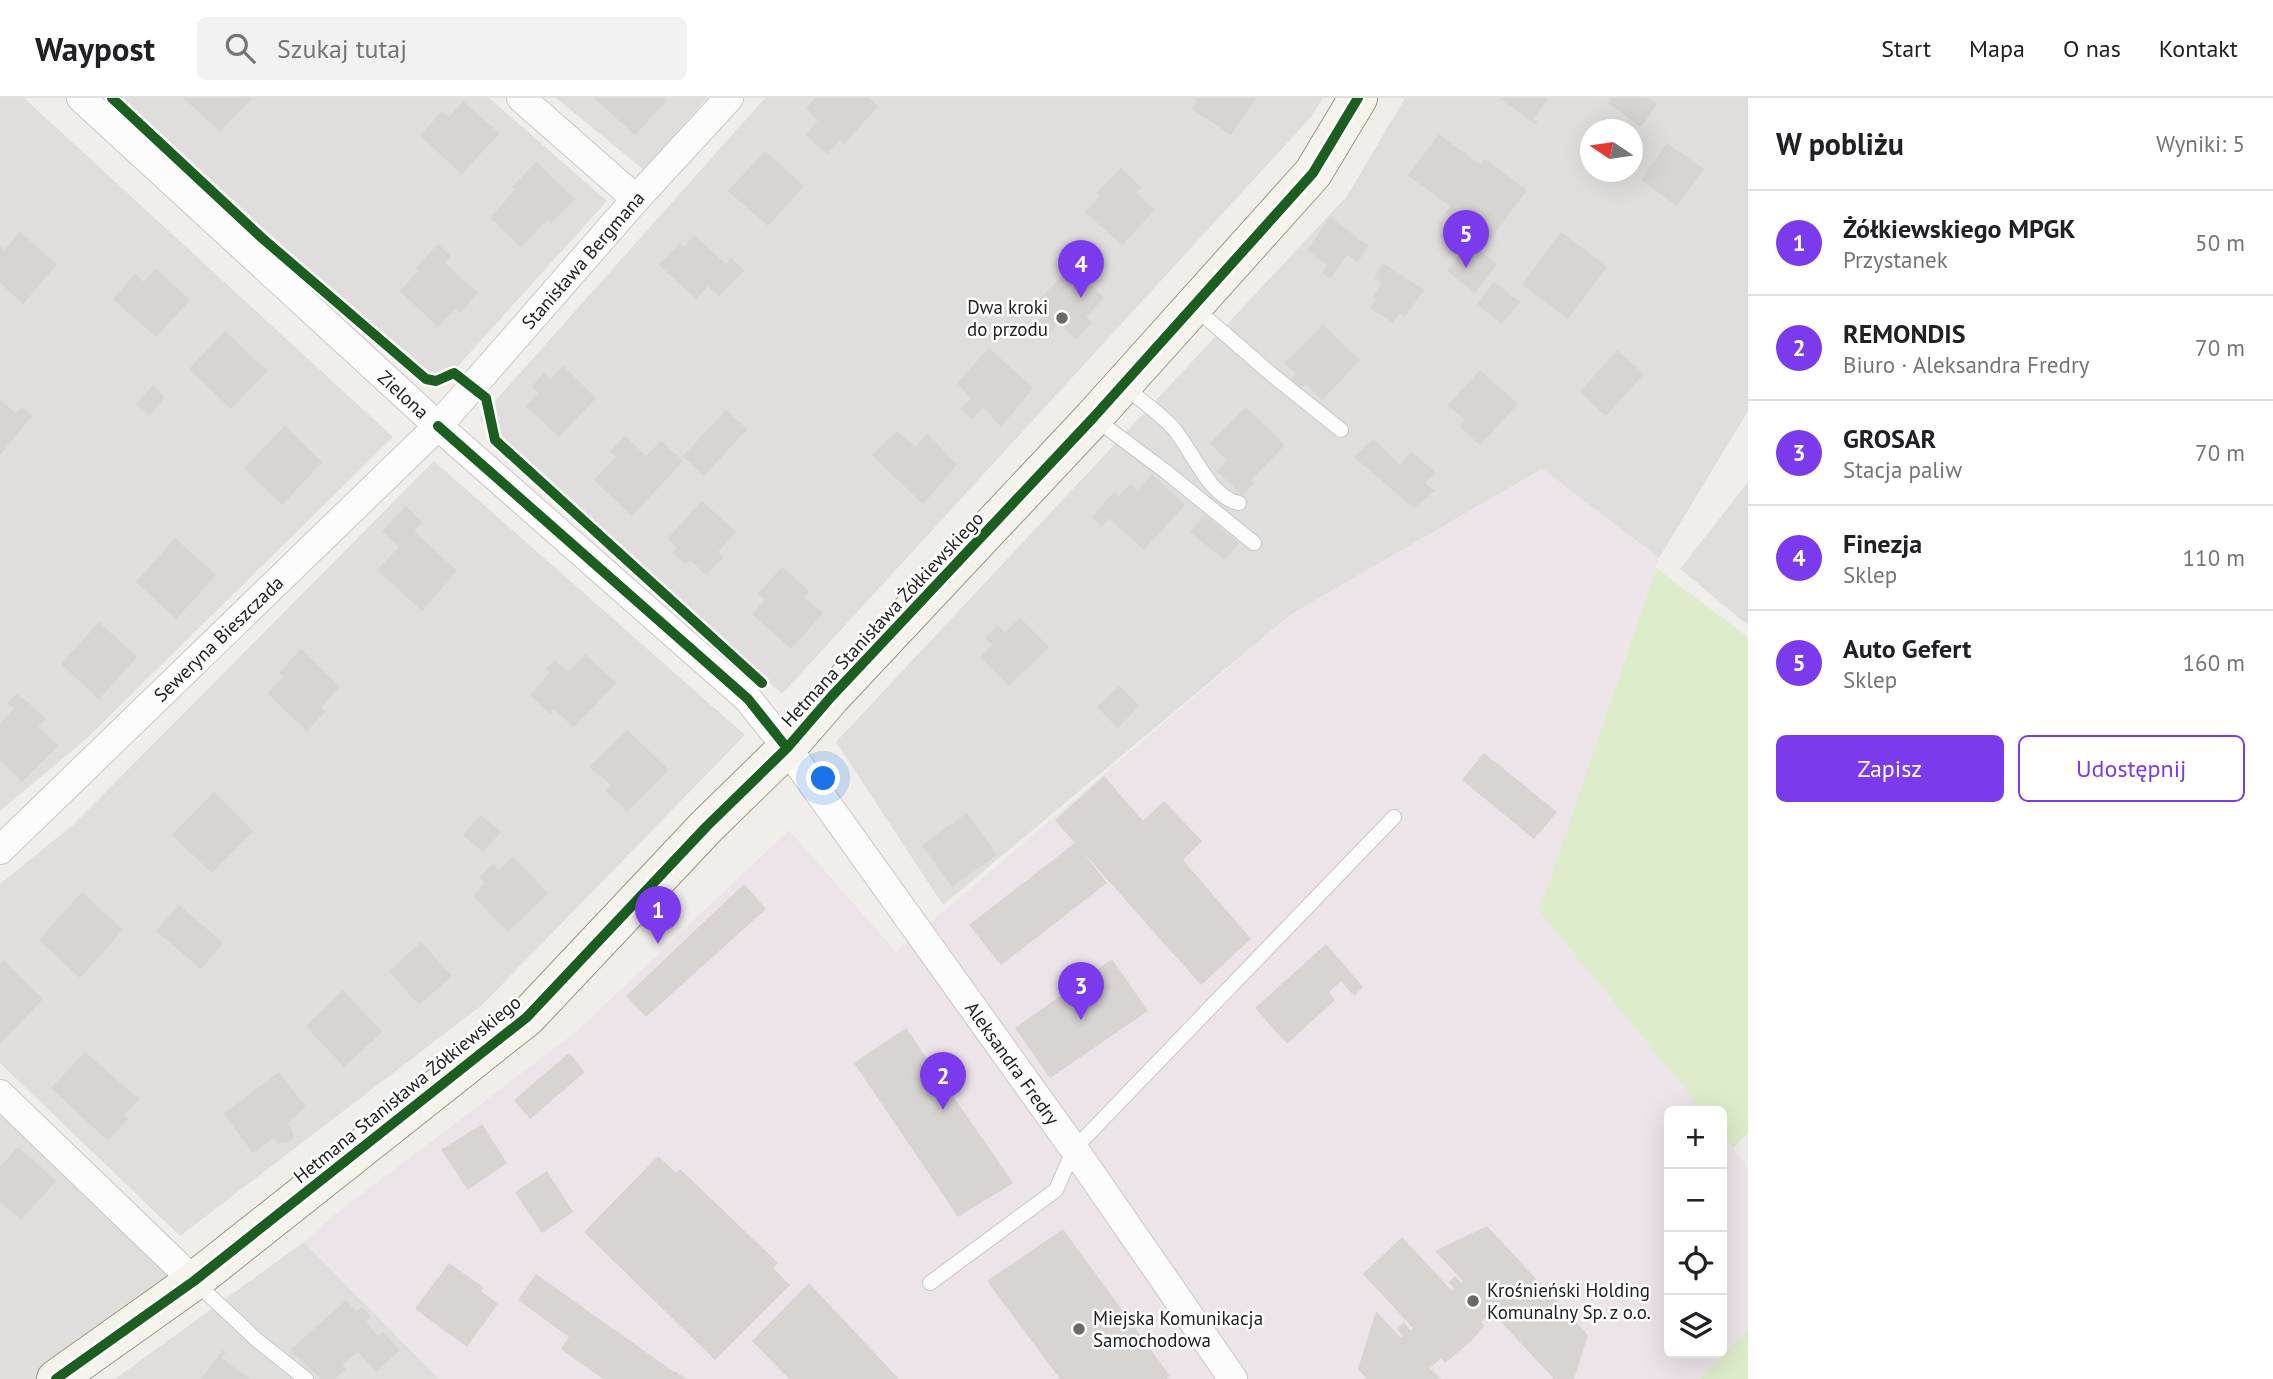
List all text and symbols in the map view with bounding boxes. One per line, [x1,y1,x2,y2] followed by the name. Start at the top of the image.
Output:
[197,17,687,80] search box
[35,27,155,70] text: Waypost
[221,29,259,67] icon: search
[277,32,407,65] text: Szukaj tutaj
[1881,33,1931,64] text: Start
[1969,33,2025,64] text: Mapa
[2063,33,2121,64] text: O nas
[2159,33,2238,64] text: Kontakt
[1580,119,1643,182] north arrow
[1776,124,1904,163] text: W pobliżu
[2156,129,2245,158] text: Wyniki: 5
[516,186,649,334] street label: Stanisława Bergmana
[1443,210,1489,268] pin: 5
[1843,212,2076,245] text: Żółkiewskiego MPGK
[1792,228,1806,257] text: 1
[2195,228,2245,257] text: 50 m
[1058,240,1104,298] pin: 4
[1843,245,1948,274] text: Przystanek
[967,295,1048,341] place label: Dwa kroki do przodu
[1054,310,1070,326] marker: Dwa kroki do przodu
[1843,317,1966,350] text: REMONDIS
[1792,333,1806,362] text: 2
[2195,333,2245,362] text: 70 m
[1843,350,2089,379] text: Biuro · Aleksandra Fredry
[373,365,434,424] street label: Zielona
[1843,422,1936,455] text: GROSAR
[1792,438,1806,467] text: 3
[2195,438,2245,467] text: 70 m
[1843,455,1962,484] text: Stacja paliw
[776,506,988,732] street label: Hetmana Stanisława Żółkiewskiego
[1843,527,1922,560] text: Finezja
[1792,543,1806,572] text: 4
[2183,543,2245,572] text: 110 m
[1843,560,1897,589] text: Sklep
[149,570,288,707] street label: Seweryna Bieszczada
[1843,632,1971,665] text: Auto Gefert
[1792,648,1806,677] text: 5
[2183,648,2245,677] text: 160 m
[1843,665,1897,694] text: Sklep
[1776,735,2004,802] button: Zapisz
[2018,735,2245,802] button: Udostępnij
[806,761,840,795] your location
[635,886,681,944] pin: 1
[1058,962,1104,1020] pin: 3
[288,990,526,1188] street label: Hetmana Stanisława Żółkiewskiego
[960,997,1065,1130] street label: Aleksandra Fredry
[920,1052,966,1110] pin: 2
[1664,1106,1727,1358] map controls
[1664,1106,1727,1169] button: +
[1664,1169,1727,1232] button: −
[1664,1232,1727,1295] button: locate
[1487,1278,1651,1324] place label: Krośnieński Holding Komunalny Sp. z o.o.
[1465,1293,1481,1309] marker: Krośnieński Holding Komunalny Sp. z o.o.
[1664,1295,1727,1358] button: layers
[1093,1306,1263,1352] place label: Miejska Komunikacja Samochodowa
[1071,1321,1087,1337] marker: Miejska Komunikacja Samochodowa

